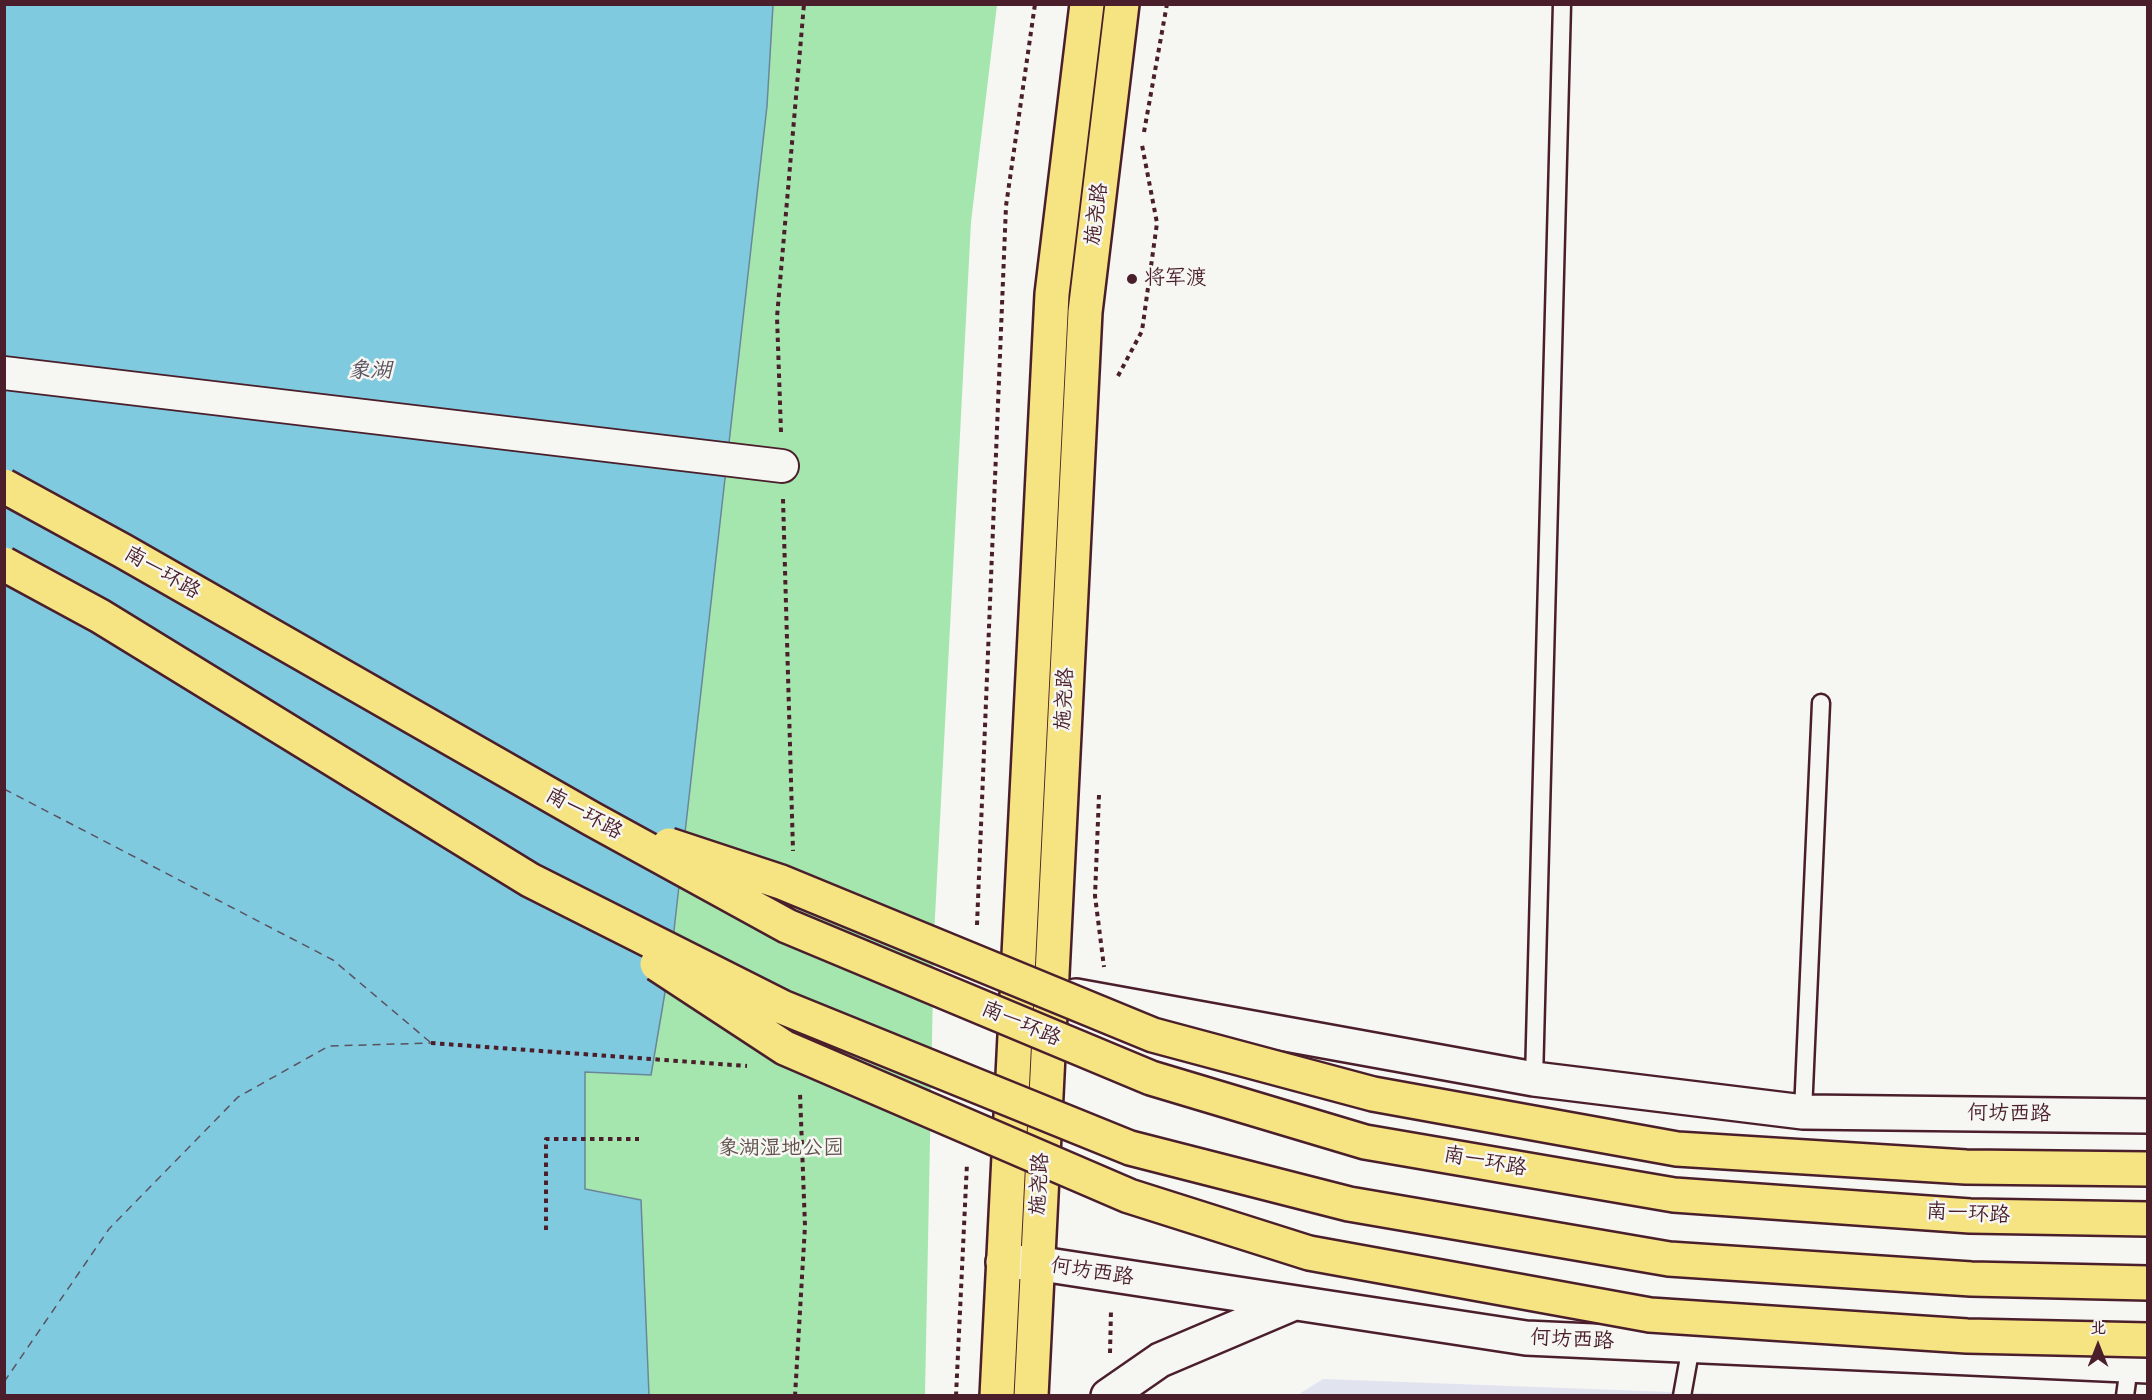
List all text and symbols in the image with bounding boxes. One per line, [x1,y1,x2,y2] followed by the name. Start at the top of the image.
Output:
[1081,181,1113,247] street label: 施尧路
[1144,266,1207,292] place label: 将军渡
[1125,272,1139,286] marker: 将军渡
[348,358,392,384] water label: 象湖
[119,541,205,605] street label: 南一环路
[1051,667,1079,731] street label: 施尧路
[541,783,627,845] street label: 南一环路
[977,996,1065,1052] street label: 南一环路
[1967,1101,2051,1127] street label: 何坊西路
[718,1136,844,1162] park label: 象湖湿地公园
[1441,1142,1529,1182] street label: 南一环路
[1026,1152,1054,1216] street label: 施尧路
[1925,1199,2011,1229] street label: 南一环路
[1049,1253,1135,1291] street label: 何坊西路
[2068,1316,2128,1376] north arrow
[2090,1317,2106,1338] text: 北
[1529,1325,1615,1355] street label: 何坊西路

